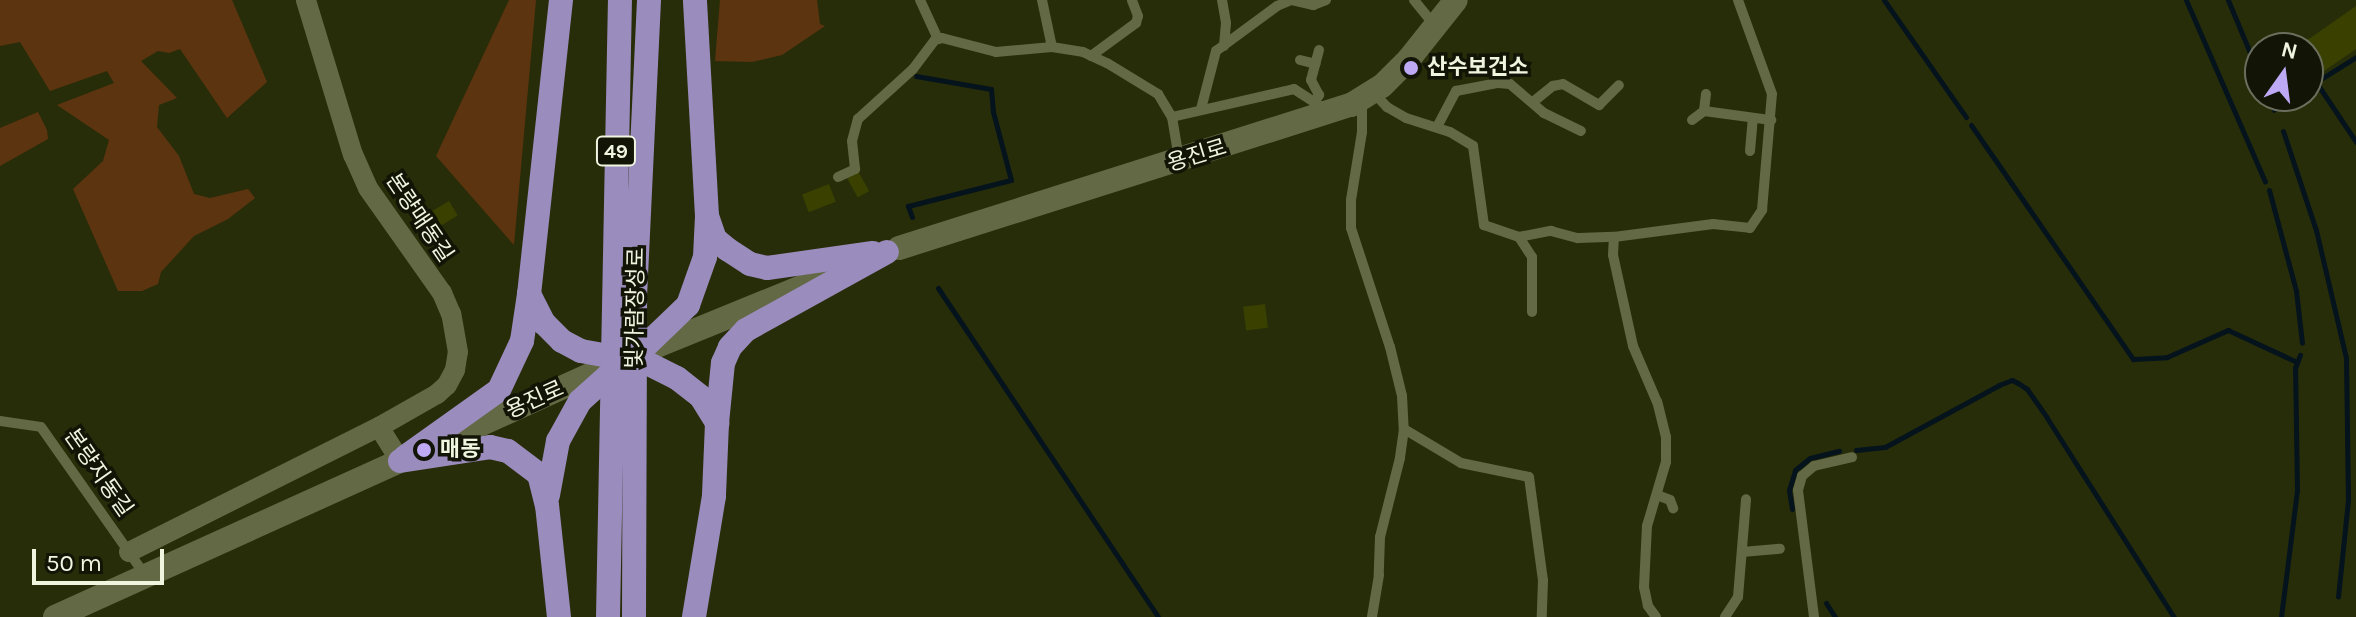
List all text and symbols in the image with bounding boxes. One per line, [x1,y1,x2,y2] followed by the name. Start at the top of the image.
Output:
[2244,32,2324,112] north arrow
[2279,36,2300,65] text: N
[1427,55,1528,81] place label: 산수보건소
[1402,59,1420,77] marker: 산수보건소
[594,135,638,167] road number: 49
[1164,135,1230,177] street label: 용진로
[380,169,458,267] street label: 본량매동길
[622,247,650,369] street label: 빛가람장성로
[502,376,568,424] street label: 용진로
[58,424,138,522] street label: 본량지동길
[440,437,480,463] place label: 매동
[415,441,433,459] marker: 매동
[36,533,168,583] scale bar
[46,549,102,577] text: 50 m

